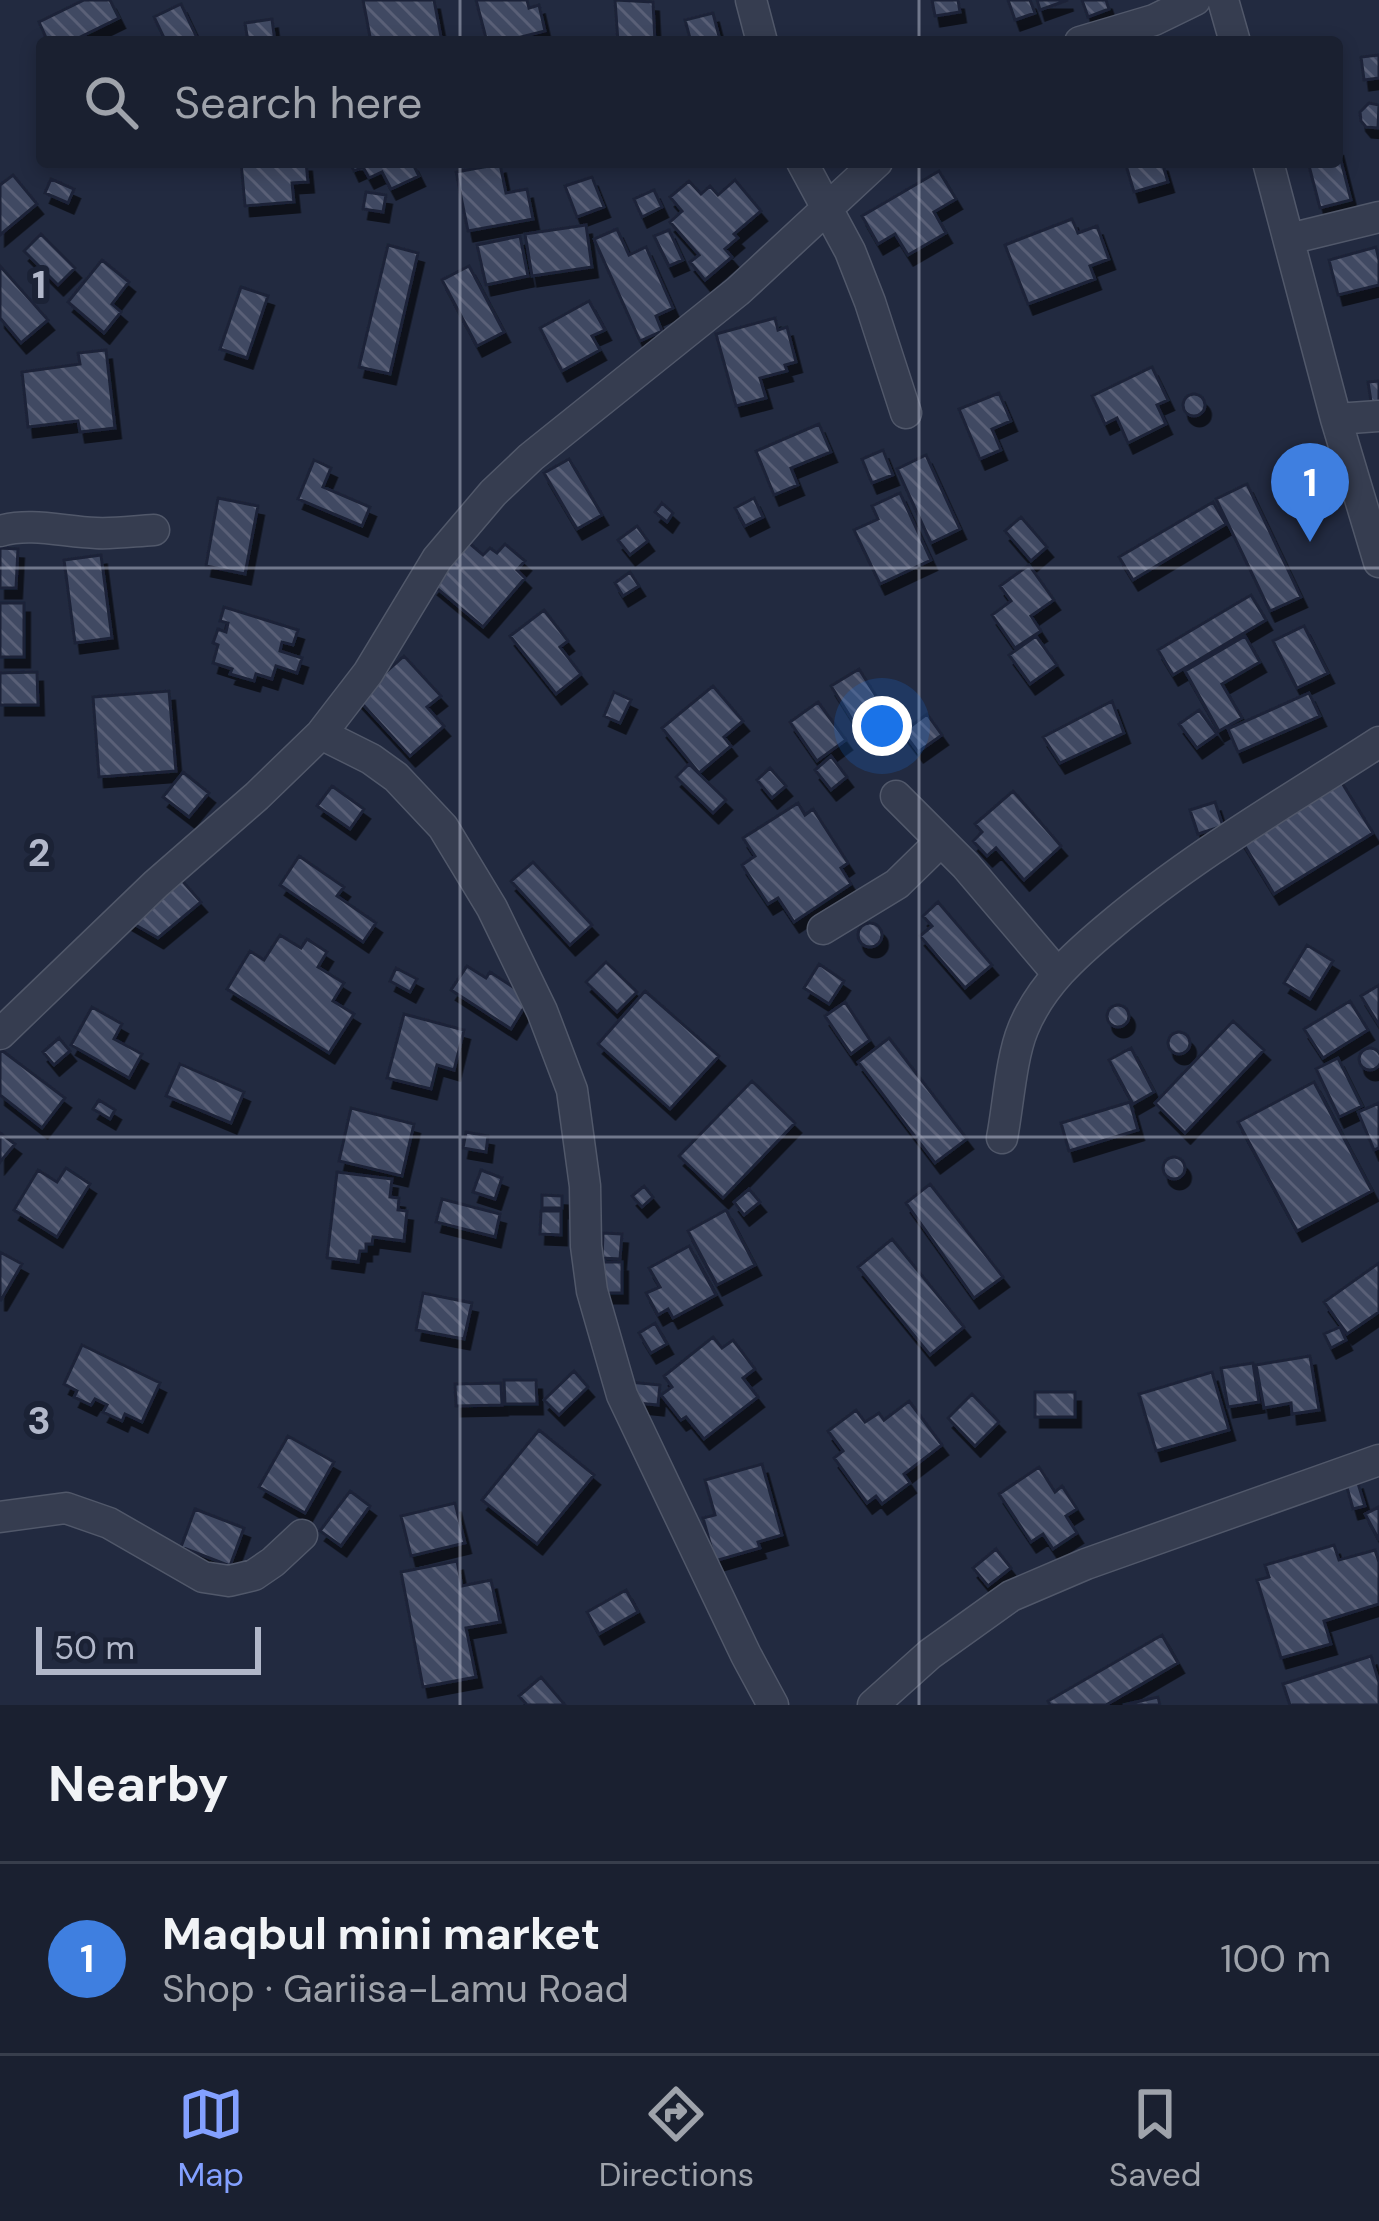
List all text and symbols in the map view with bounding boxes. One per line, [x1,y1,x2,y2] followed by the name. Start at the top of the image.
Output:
[36,36,1343,168] search box
[78,69,144,135] icon: search
[174,73,422,132] text: Search here
[32,259,46,310] text: 1
[1271,443,1349,542] pin: 1
[852,696,912,756] your location
[28,827,50,878] text: 2
[27,1395,51,1446] text: 3
[36,1621,261,1674] scale bar
[54,1626,135,1669] text: 50 m
[48,1750,229,1817] text: Nearby
[162,1904,600,1963] text: Maqbul mini market
[80,1933,94,1984] text: 1
[1220,1933,1331,1984] text: 100 m
[162,1963,629,2014] text: Shop · Gariisa-Lamu Road
[177,2081,244,2196] tab: Map
[599,2081,754,2196] tab: Directions
[1109,2081,1202,2196] tab: Saved

